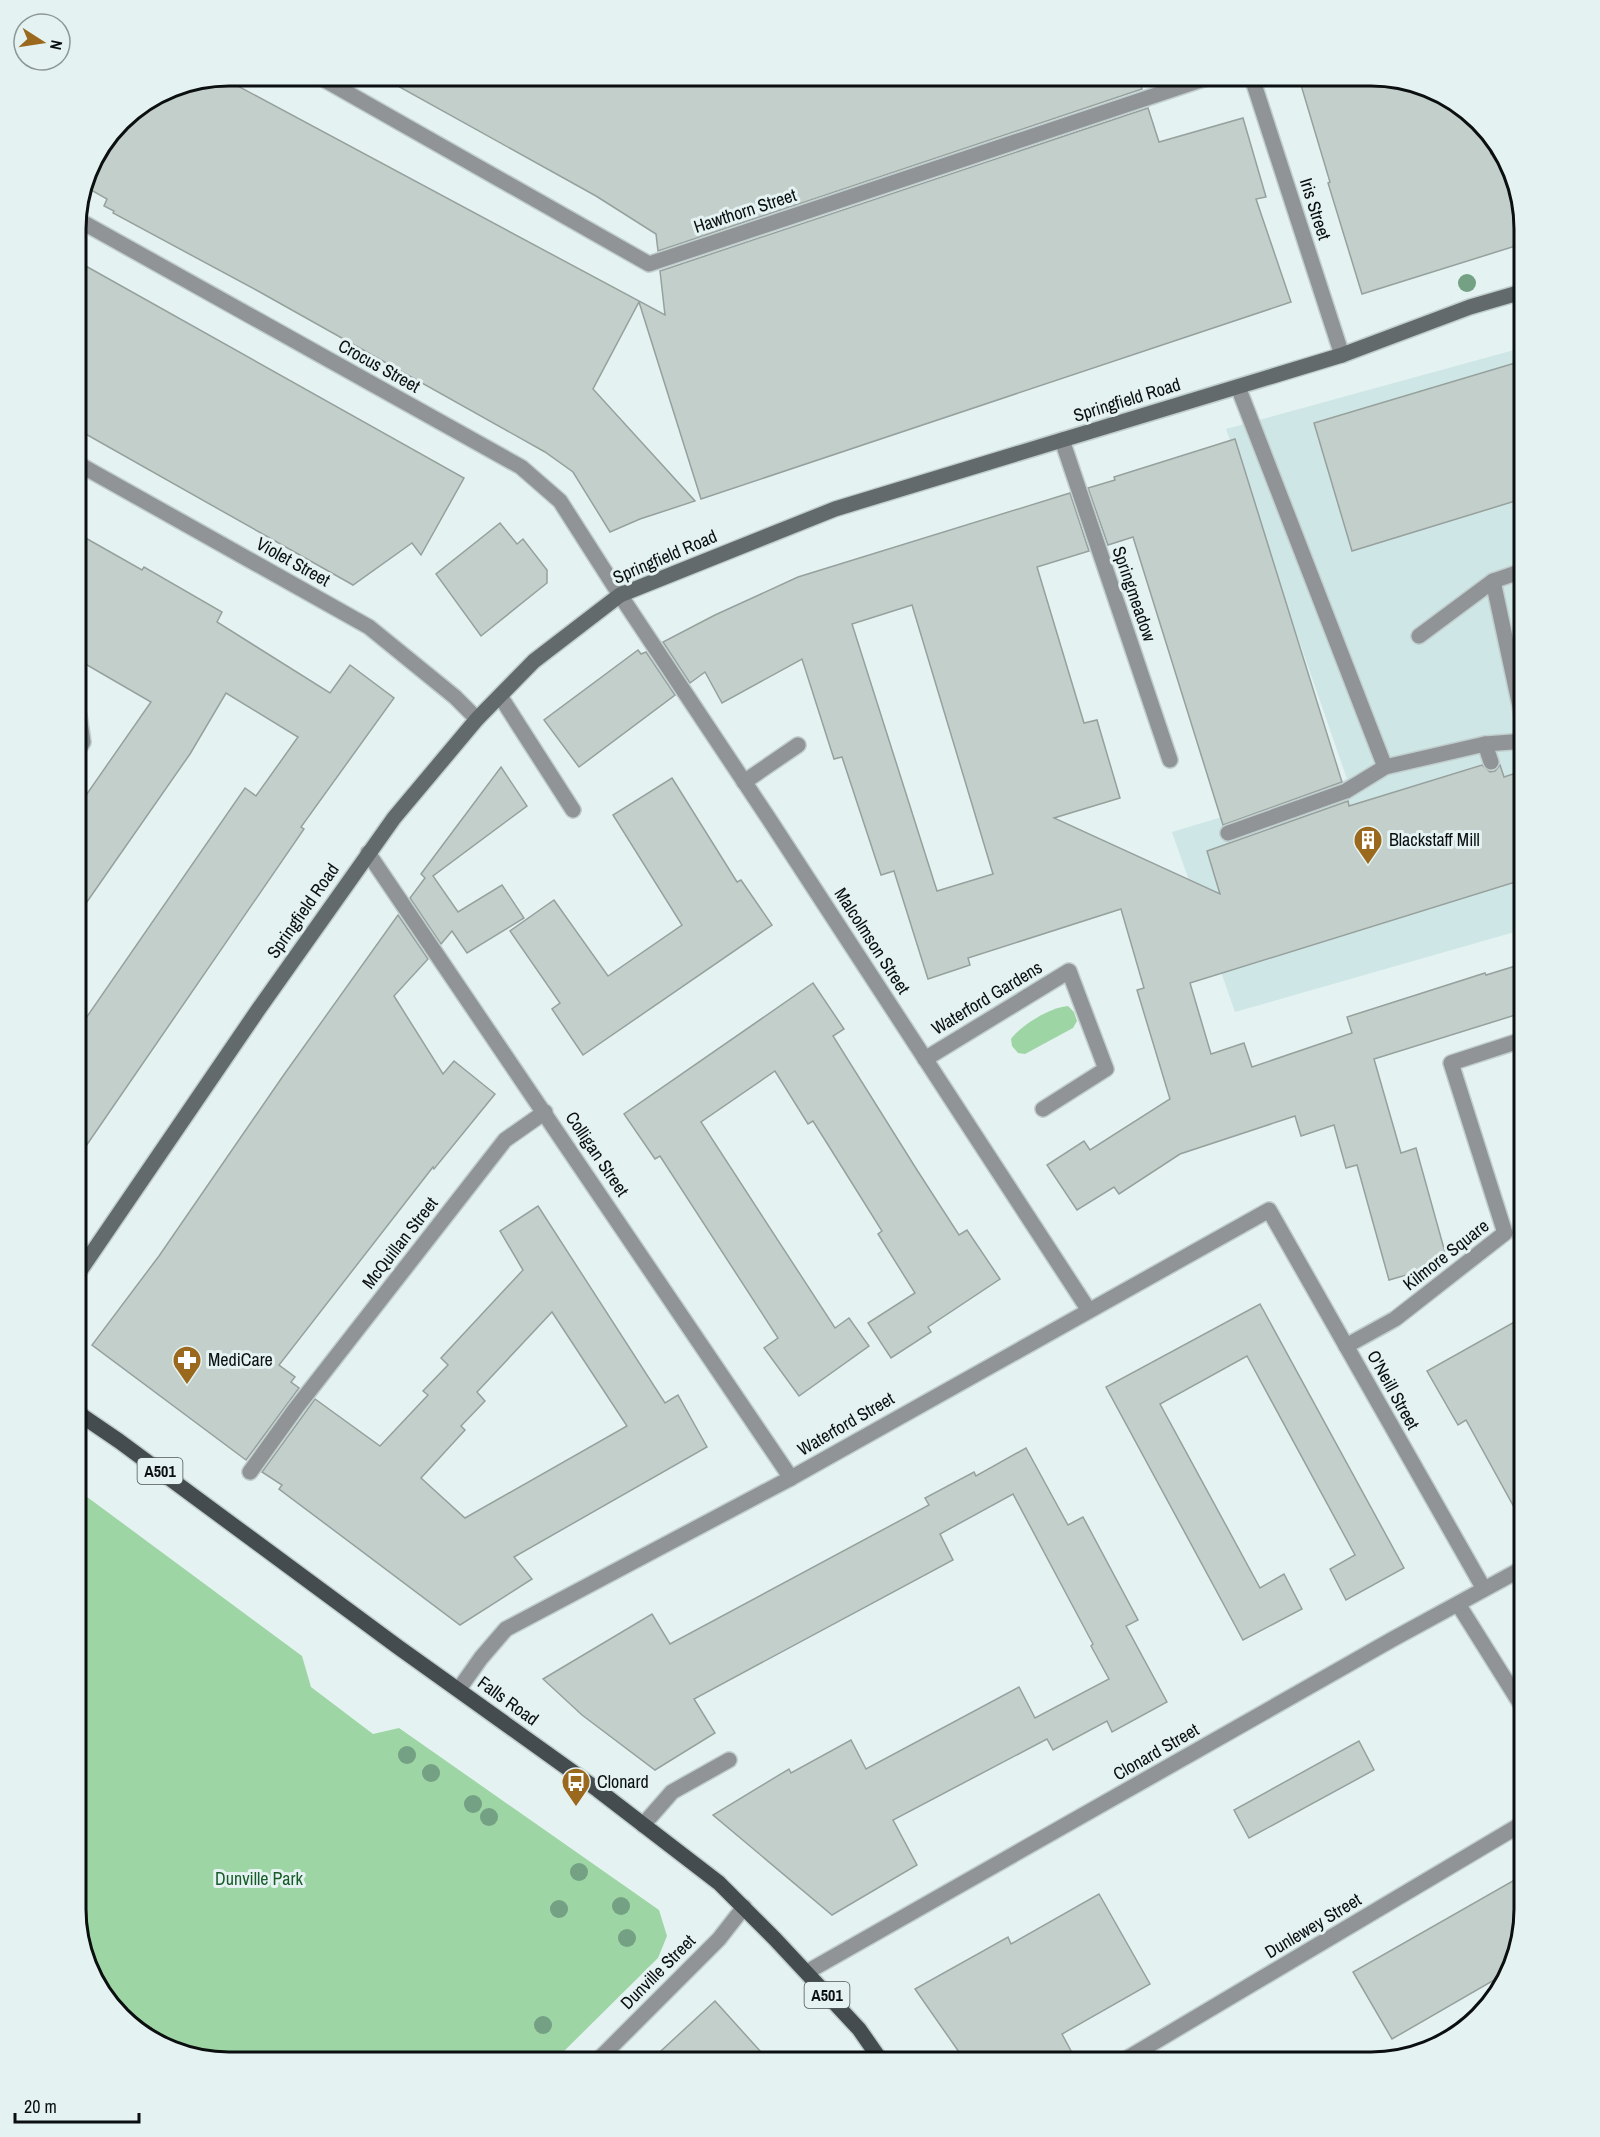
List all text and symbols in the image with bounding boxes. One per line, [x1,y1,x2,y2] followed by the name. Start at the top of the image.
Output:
[12,12,72,72] north arrow
[45,38,68,52] text: N
[1294,175,1337,243] street label: Iris Street
[690,182,799,239] street label: Hawthorn Street
[334,333,425,398] street label: Crocus Street
[1070,371,1183,428] street label: Springfield Road
[609,523,721,590] street label: Springfield Road
[252,531,335,592] street label: Violet Street
[1106,543,1163,645] street label: Springmeadow
[1352,824,1384,866] building icon: Blackstaff Mill
[1389,827,1480,852] place label: Blackstaff Mill
[261,858,345,963] street label: Springfield Road
[829,883,916,999] street label: Malcolmson Street
[927,955,1047,1040] street label: Waterford Gardens
[560,1106,635,1201] street label: Colligan Street
[356,1192,443,1294] street label: McQuillan Street
[1398,1213,1494,1296] street label: Kilmore Square
[171,1344,203,1386] pharmacy icon: MediCare
[1361,1346,1426,1434] street label: O'Neill Street
[208,1347,273,1372] place label: MediCare
[793,1386,899,1461] street label: Waterford Street
[138,1458,182,1484] road number: A501
[473,1670,544,1731] street label: Falls Road
[1108,1717,1203,1786] street label: Clonard Street
[560,1766,592,1808] bus stop icon: Clonard
[597,1769,649,1794] place label: Clonard
[215,1866,303,1891] park label: Dunville Park
[1260,1887,1366,1964] street label: Dunlewey Street
[615,1929,701,2015] street label: Dunville Street
[804,1982,850,2008] road number: A501
[15,2086,140,2124] scale bar
[24,2094,57,2119] text: 20 m

